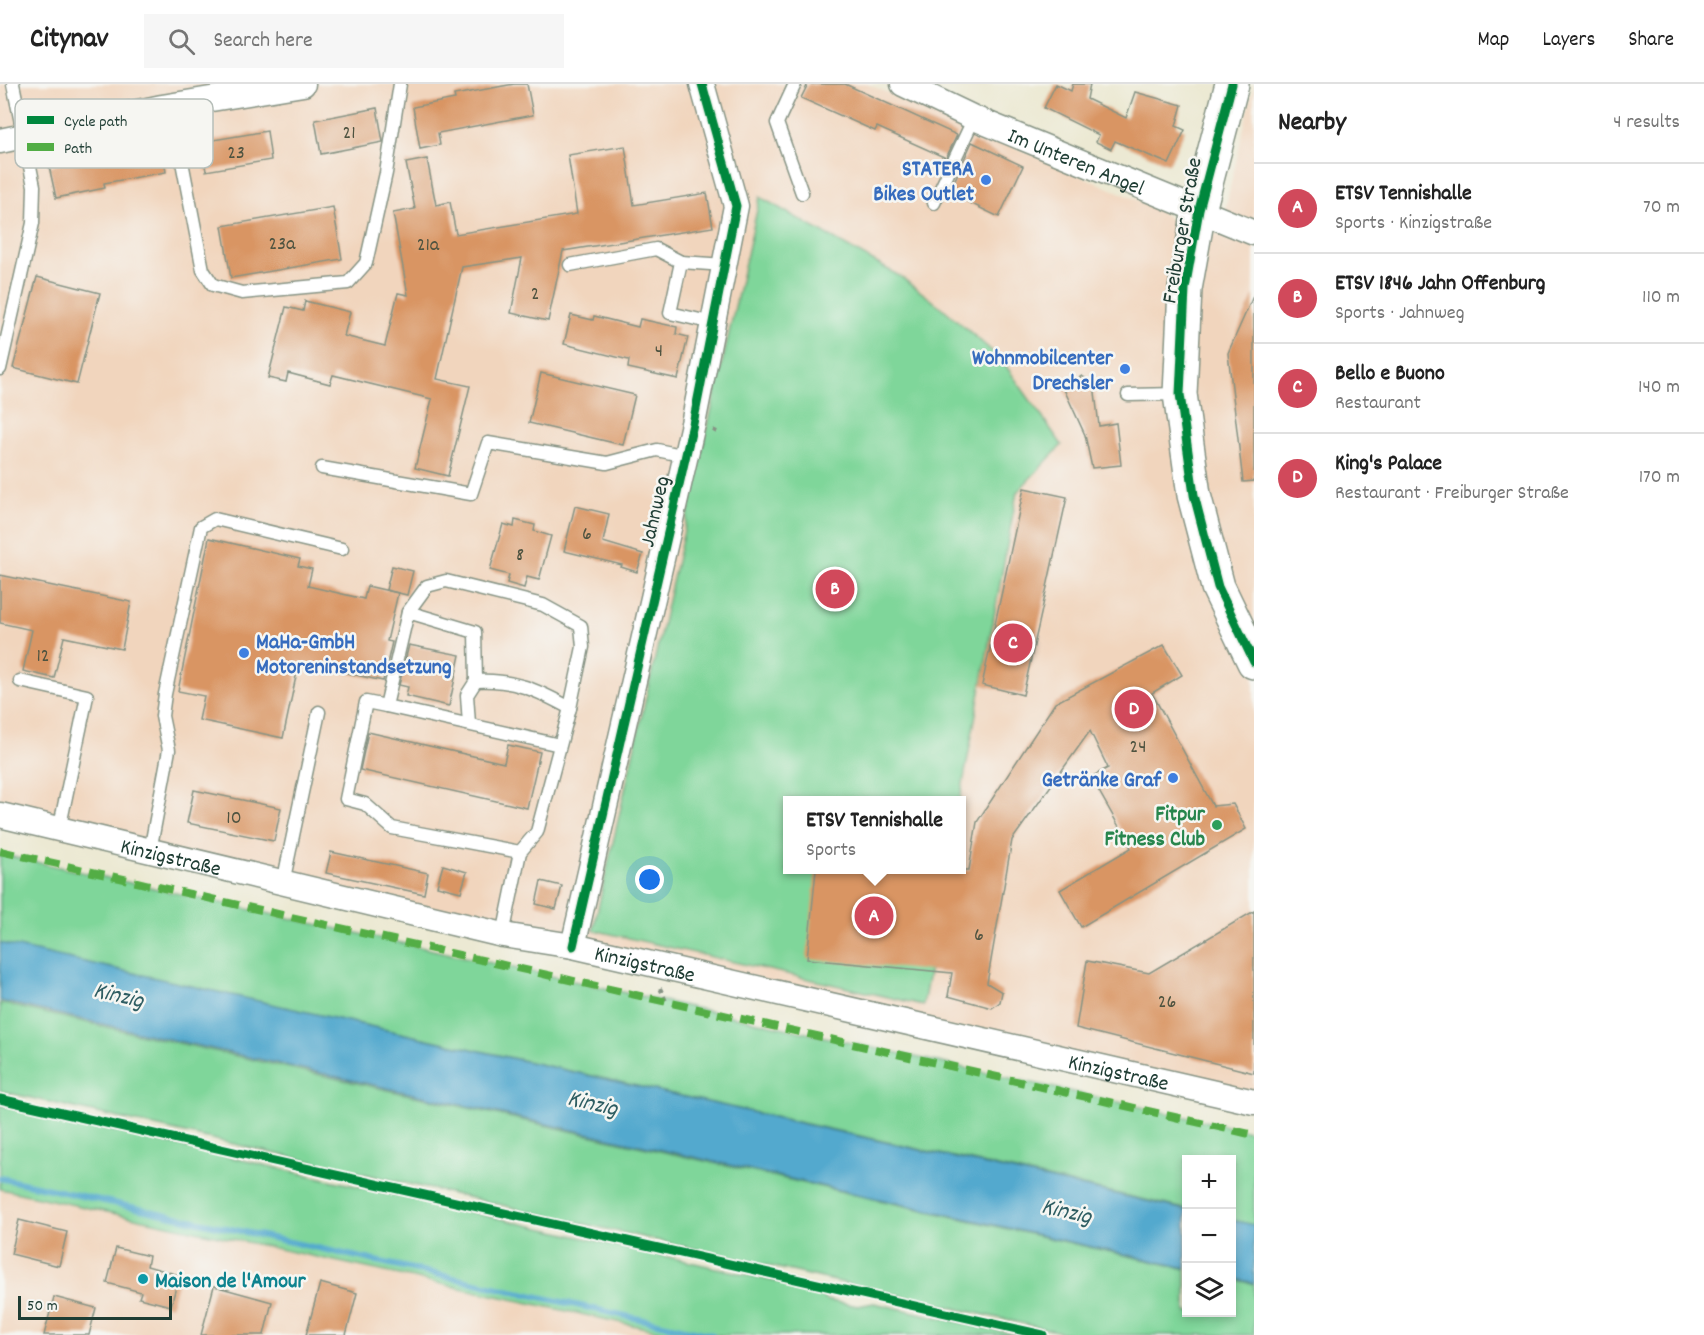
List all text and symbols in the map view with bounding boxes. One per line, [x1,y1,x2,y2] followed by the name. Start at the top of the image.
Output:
[144,14,564,68] search box
[30,21,108,61] text: Citynav
[165,25,198,58] icon: search
[213,26,313,57] text: Search here
[1478,26,1509,56] text: Map
[1542,26,1595,56] text: Layers
[1628,26,1674,56] text: Share
[15,99,213,168] legend
[1278,105,1346,142] text: Nearby
[1613,109,1680,137] text: 4 results
[64,111,127,134] text: Cycle path
[342,120,356,148] house number: 21
[1002,122,1149,205] street label: Im Unteren Angel
[64,138,92,161] text: Path
[227,140,245,168] house number: 23
[873,155,975,211] place label: STATERA Bikes Outlet
[1155,155,1212,306] street label: Freiburger Straße
[979,173,993,187] marker: STATERA Bikes Outlet
[1335,179,1472,210] text: ETSV Tennishalle
[1292,194,1303,222] text: A
[1643,194,1680,222] text: 70 m
[1335,210,1492,238] text: Sports · Kinzigstraße
[269,231,296,259] house number: 23a
[417,232,440,260] house number: 21a
[1335,269,1545,300] text: ETSV 1846 Jahn Offenburg
[531,281,539,309] house number: 2
[1293,284,1302,312] text: B
[1642,284,1680,312] text: 110 m
[1335,300,1464,328] text: Sports · Jahnweg
[655,338,663,366] house number: 4
[972,344,1114,400] place label: Wohnmobilcenter Drechsler
[1335,359,1445,390] text: Bello e Buono
[1118,362,1132,376] marker: Wohnmobilcenter Drechsler
[1293,374,1302,402] text: C
[1638,374,1680,402] text: 140 m
[1335,390,1421,418] text: Restaurant
[1335,449,1442,480] text: King's Palace
[1292,464,1303,492] text: D
[1639,464,1680,492] text: 170 m
[633,473,680,550] street label: Jahnweg
[1335,480,1569,508] text: Restaurant · Freiburger Straße
[582,521,592,549] house number: 6
[516,542,524,570] house number: 8
[816,566,854,612] pin: B
[994,620,1032,666] pin: C
[256,628,452,684] place label: MaHa-GmbH Motoreninstandsetzung
[36,643,50,671] house number: 12
[237,646,251,660] marker: MaHa-GmbH Motoreninstandsetzung
[1114,686,1154,732] pin: D
[1129,734,1147,762] house number: 24
[1042,766,1162,797] place label: Getränke Graf
[1166,771,1180,785] marker: Getränke Graf
[783,796,966,874] popup
[1105,800,1206,856] place label: Fitpur Fitness Club
[226,805,242,833] house number: 10
[806,806,943,837] text: ETSV Tennishalle
[1210,818,1224,832] marker: Fitpur Fitness Club
[117,832,224,886] street label: Kinzigstraße
[806,837,856,865] text: Sports
[635,865,664,894] your location
[854,894,894,938] pin: A
[974,922,984,950] house number: 6
[591,939,698,992] street label: Kinzigstraße
[90,975,148,1020] water label: Kinzig
[1158,989,1176,1017] house number: 26
[1065,1048,1171,1101] street label: Kinzigstraße
[564,1083,622,1128] water label: Kinzig
[1182,1155,1236,1317] map controls
[1182,1155,1236,1209] button: +
[1038,1191,1096,1236] water label: Kinzig
[1182,1209,1236,1263] button: −
[1182,1263,1236,1317] button: layers
[155,1267,306,1298] place label: Maison de l'Amour
[136,1272,150,1286] marker: Maison de l'Amour
[18,1293,172,1320] scale bar
[27,1295,58,1318] text: 50 m

